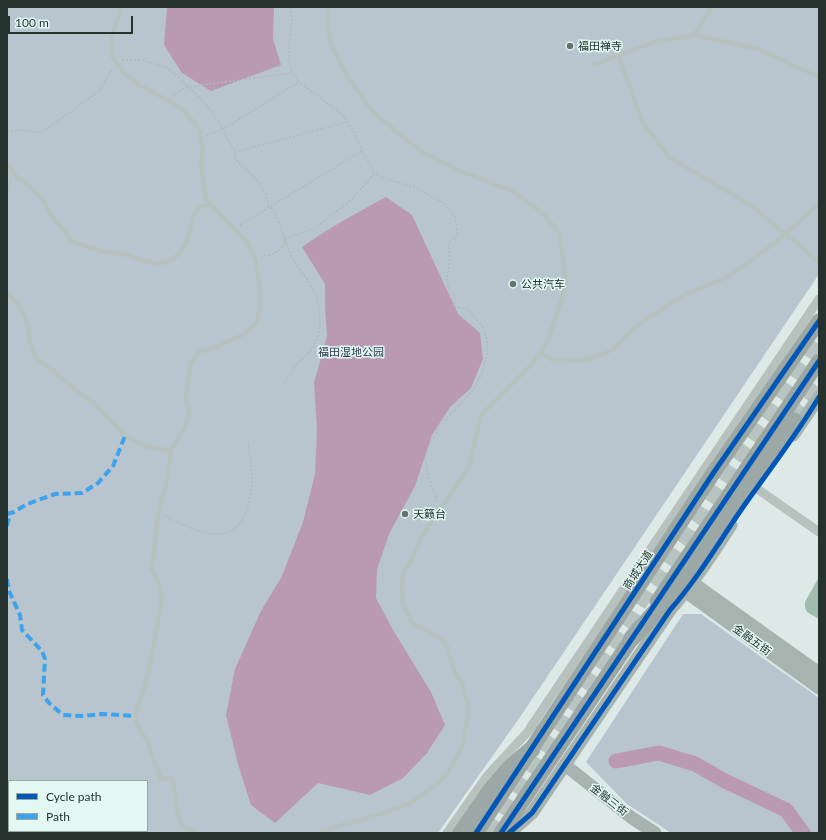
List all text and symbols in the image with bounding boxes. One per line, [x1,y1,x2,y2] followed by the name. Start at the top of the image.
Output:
[10,8,135,34] scale bar
[15,15,49,30] text: 100 m
[578,39,622,53] place label: 福田禅寺
[565,41,575,51] marker: 福田禅寺
[521,277,565,291] place label: 公共汽车
[508,279,518,289] marker: 公共汽车
[318,345,384,359] park label: 福田湿地公园
[413,507,446,521] place label: 天籁台
[400,509,410,519] marker: 天籁台
[620,548,656,592] street label: 商城大道
[730,622,774,658] street label: 金融五街
[8,780,148,832] legend
[588,781,630,819] street label: 金融三街
[46,789,101,804] text: Cycle path
[46,809,70,824] text: Path

